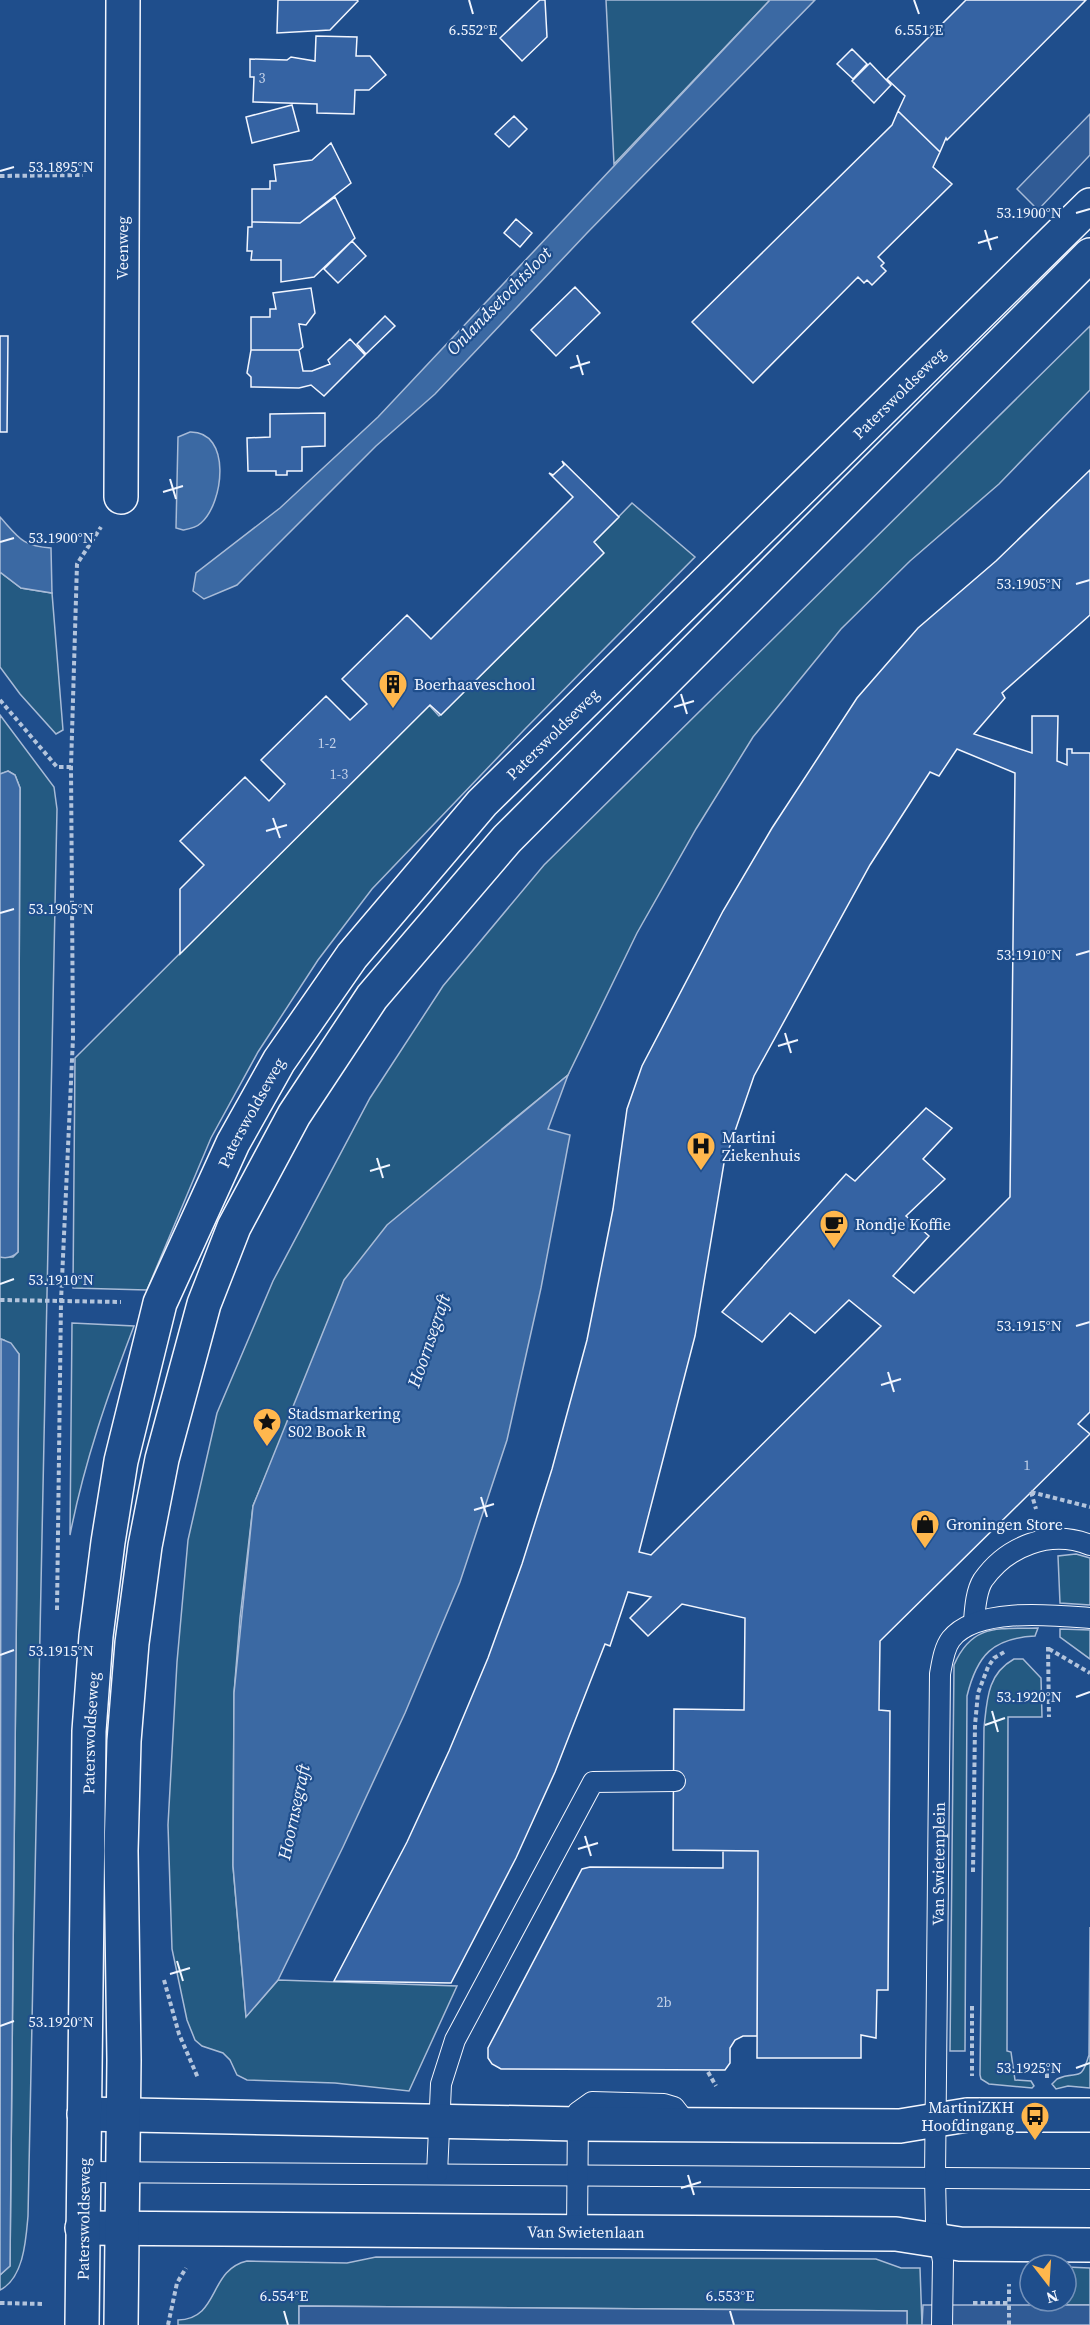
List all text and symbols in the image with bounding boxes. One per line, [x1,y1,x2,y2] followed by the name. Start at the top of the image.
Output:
[449,19,497,40] text: 6.552°E
[895,19,943,40] text: 6.551°E
[259,68,266,88] house number: 3
[28,156,94,177] text: 53.1895°N
[996,202,1062,223] text: 53.1900°N
[111,216,133,280] street label: Veenweg
[440,240,558,360] water label: Onlandsetochtsloot
[848,342,950,444] street label: Paterswoldseweg
[28,527,94,548] text: 53.1900°N
[996,573,1062,594] text: 53.1905°N
[377,668,409,710] building icon: Boerhaaveschool
[414,673,536,695] place label: Boerhaaveschool
[501,683,604,785] street label: Paterswoldseweg
[318,733,336,753] house number: 1-2
[330,764,348,784] house number: 1-3
[28,898,94,919] text: 53.1905°N
[996,944,1062,965] text: 53.1910°N
[212,1054,290,1171] street label: Paterswoldseweg
[722,1126,801,1166] place label: Martini Ziekenhuis
[685,1130,717,1172] hospital icon: Martini Ziekenhuis
[818,1208,850,1250] cafe icon: Rondje Koffie
[855,1213,951,1235] place label: Rondje Koffie
[28,1269,94,1290] text: 53.1910°N
[401,1290,457,1392] water label: Hoornsegraft
[996,1315,1062,1336] text: 53.1915°N
[288,1402,401,1442] place label: Stadsmarkering S02 Book R
[251,1406,283,1448] place icon: Stadsmarkering S02 Book R
[1024,1455,1031,1475] house number: 1
[909,1508,941,1550] shop icon: Groningen Store
[946,1513,1063,1535] place label: Groningen Store
[28,1640,94,1661] text: 53.1915°N
[77,1671,104,1794] street label: Paterswoldseweg
[996,1686,1062,1707] text: 53.1920°N
[271,1761,316,1863] water label: Hoornsegraft
[927,1801,950,1926] street label: Van Swietenplein
[656,1992,672,2012] house number: 2b
[28,2011,94,2032] text: 53.1920°N
[996,2057,1062,2078] text: 53.1925°N
[921,2096,1014,2136] place label: MartiniZKH Hoofdingang
[1019,2100,1051,2142] bus stop icon: MartiniZKH Hoofdingang
[72,2158,95,2280] street label: Paterswoldseweg
[527,2220,645,2243] street label: Van Swietenlaan
[1018,2253,1078,2313] north arrow
[260,2285,308,2306] text: 6.554°E
[706,2285,754,2306] text: 6.553°E
[1043,2285,1061,2310] text: N

